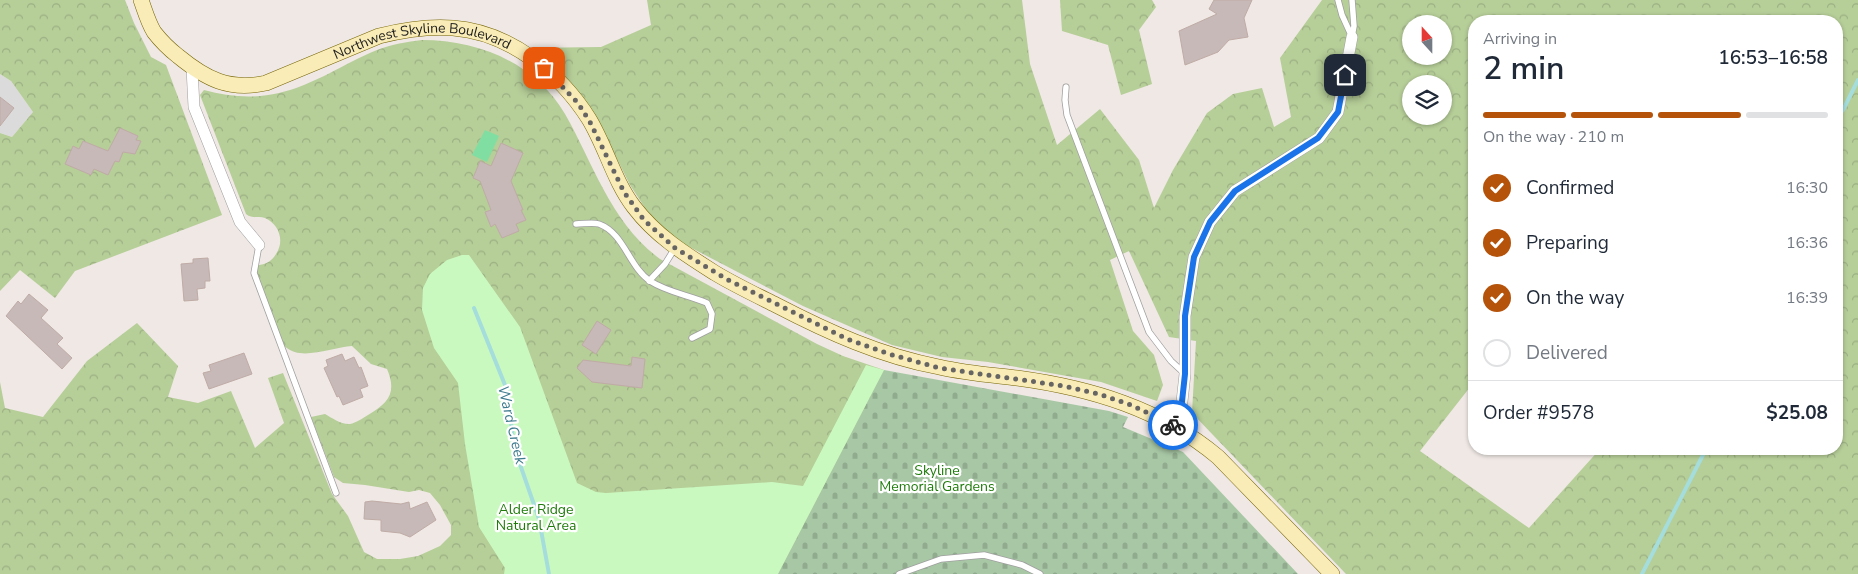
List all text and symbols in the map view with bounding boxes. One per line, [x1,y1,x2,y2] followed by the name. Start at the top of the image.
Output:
[1402,15,1452,65] north arrow
[1402,15,1452,125] map controls
[330,18,515,64] street label: Northwest Skyline Boulevard
[1483,28,1557,50] text: Arriving in
[1718,45,1828,71] text: 16:53–16:58
[523,47,565,89] pin
[1483,47,1565,90] text: 2 min
[530,54,558,82] icon: bag
[1324,54,1366,96] pin
[1331,61,1359,89] icon: home
[1402,75,1452,125] button: layers
[1483,126,1624,148] text: On the way · 210 m
[1483,174,1511,202] icon: check
[1526,175,1614,201] text: Confirmed
[1786,177,1828,199] text: 16:30
[1483,229,1511,257] icon: check
[1526,230,1609,256] text: Preparing
[1786,232,1828,254] text: 16:36
[1483,284,1511,312] icon: check
[1526,285,1624,311] text: On the way
[1786,287,1828,309] text: 16:39
[1526,340,1608,366] text: Delivered
[493,384,531,467] water label: Ward Creek
[1148,400,1198,450] courier
[1483,400,1594,426] text: Order #9578
[1766,400,1828,426] text: $25.08
[1159,411,1187,439] icon: bike
[879,461,995,496] park label: Skyline Memorial Gardens
[496,500,576,535] park label: Alder Ridge Natural Area

